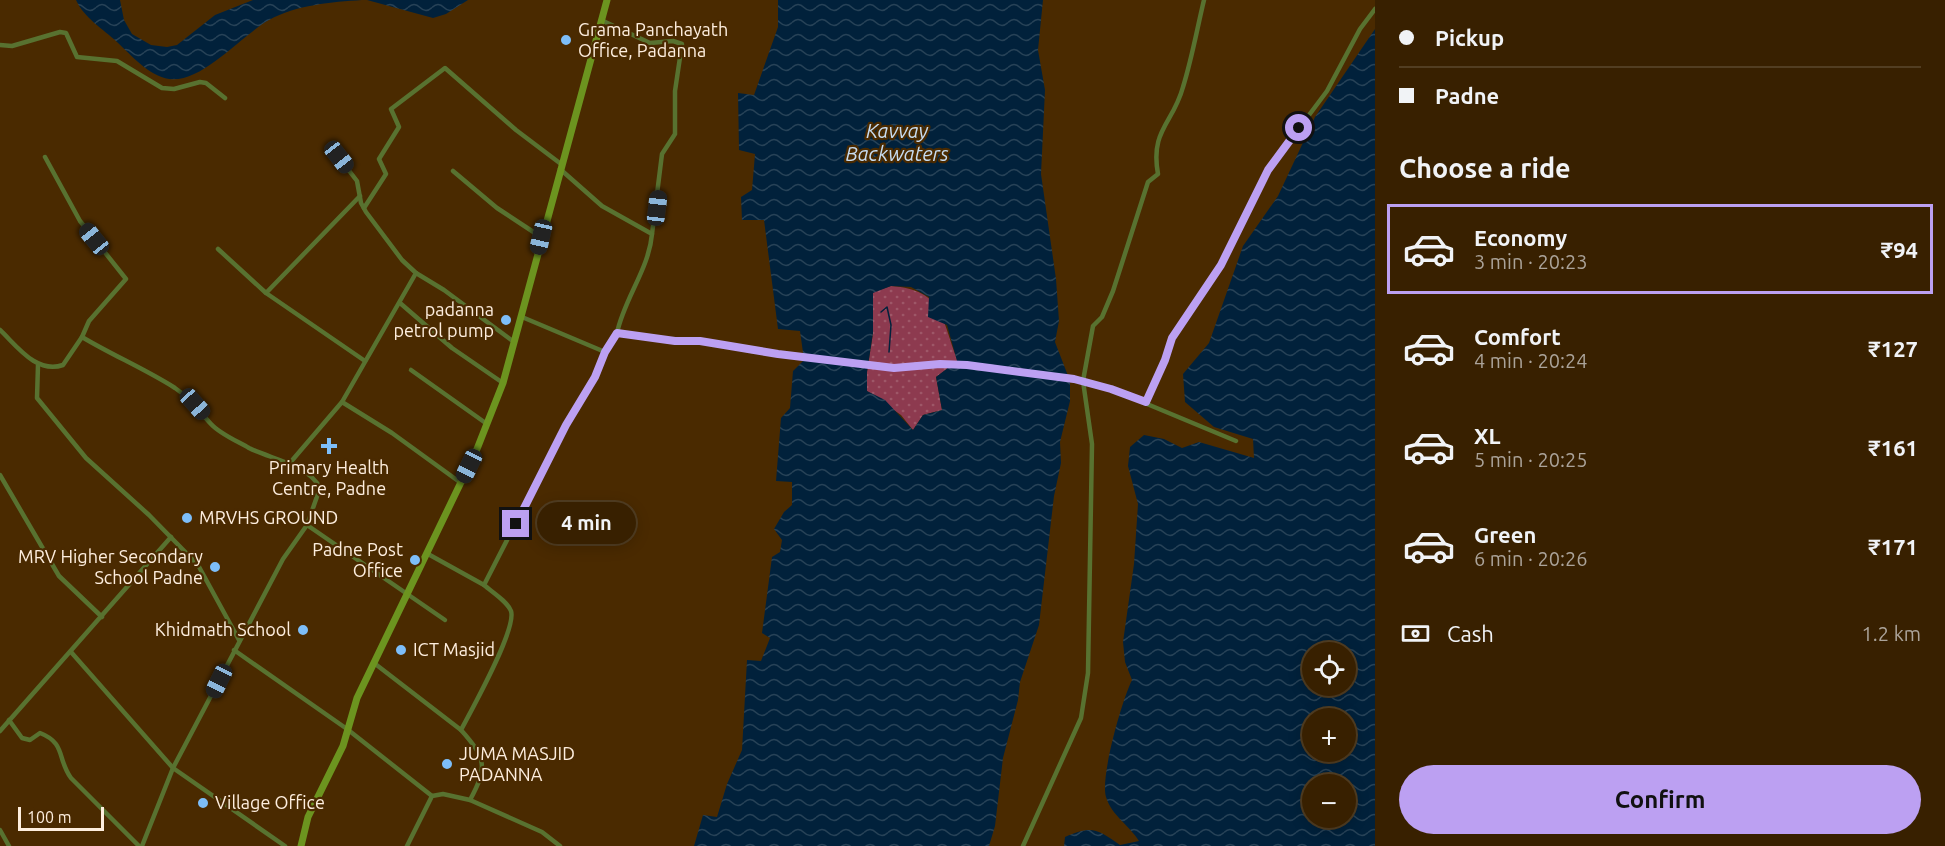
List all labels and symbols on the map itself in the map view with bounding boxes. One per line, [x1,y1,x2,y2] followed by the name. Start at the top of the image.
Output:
[578,19,728,60] place label: Grama Panchayath Office, Padanna
[559,33,573,47] marker: Grama Panchayath Office, Padanna
[1285,114,1312,141] route start
[845,119,949,165] water label: Kavvay Backwaters
[321,137,357,177] car
[646,189,668,227] car
[528,217,554,257] car
[76,219,112,259] car
[393,299,494,340] place label: padanna petrol pump
[499,313,513,327] marker: padanna petrol pump
[176,385,214,423] car
[320,437,338,455] marker: Primary Health Centre, Padne
[453,446,485,486] car
[269,457,389,498] place label: Primary Health Centre, Padne
[537,503,636,545] callout: 4 min
[199,507,338,527] place label: MRVHS GROUND
[502,510,529,537] route end
[180,511,194,525] marker: MRVHS GROUND
[312,539,403,580] place label: Padne Post Office
[18,546,203,587] place label: MRV Higher Secondary School Padne
[408,553,422,567] marker: Padne Post Office
[208,560,222,574] marker: MRV Higher Secondary School Padne
[155,619,291,639] place label: Khidmath School
[296,623,310,637] marker: Khidmath School
[413,639,495,659] place label: ICT Masjid
[394,643,408,657] marker: ICT Masjid
[203,661,235,701] car
[459,743,575,784] place label: JUMA MASJID PADANNA
[440,757,454,771] marker: JUMA MASJID PADANNA
[215,792,325,812] place label: Village Office
[196,796,210,810] marker: Village Office
[18,804,104,832] scale bar

